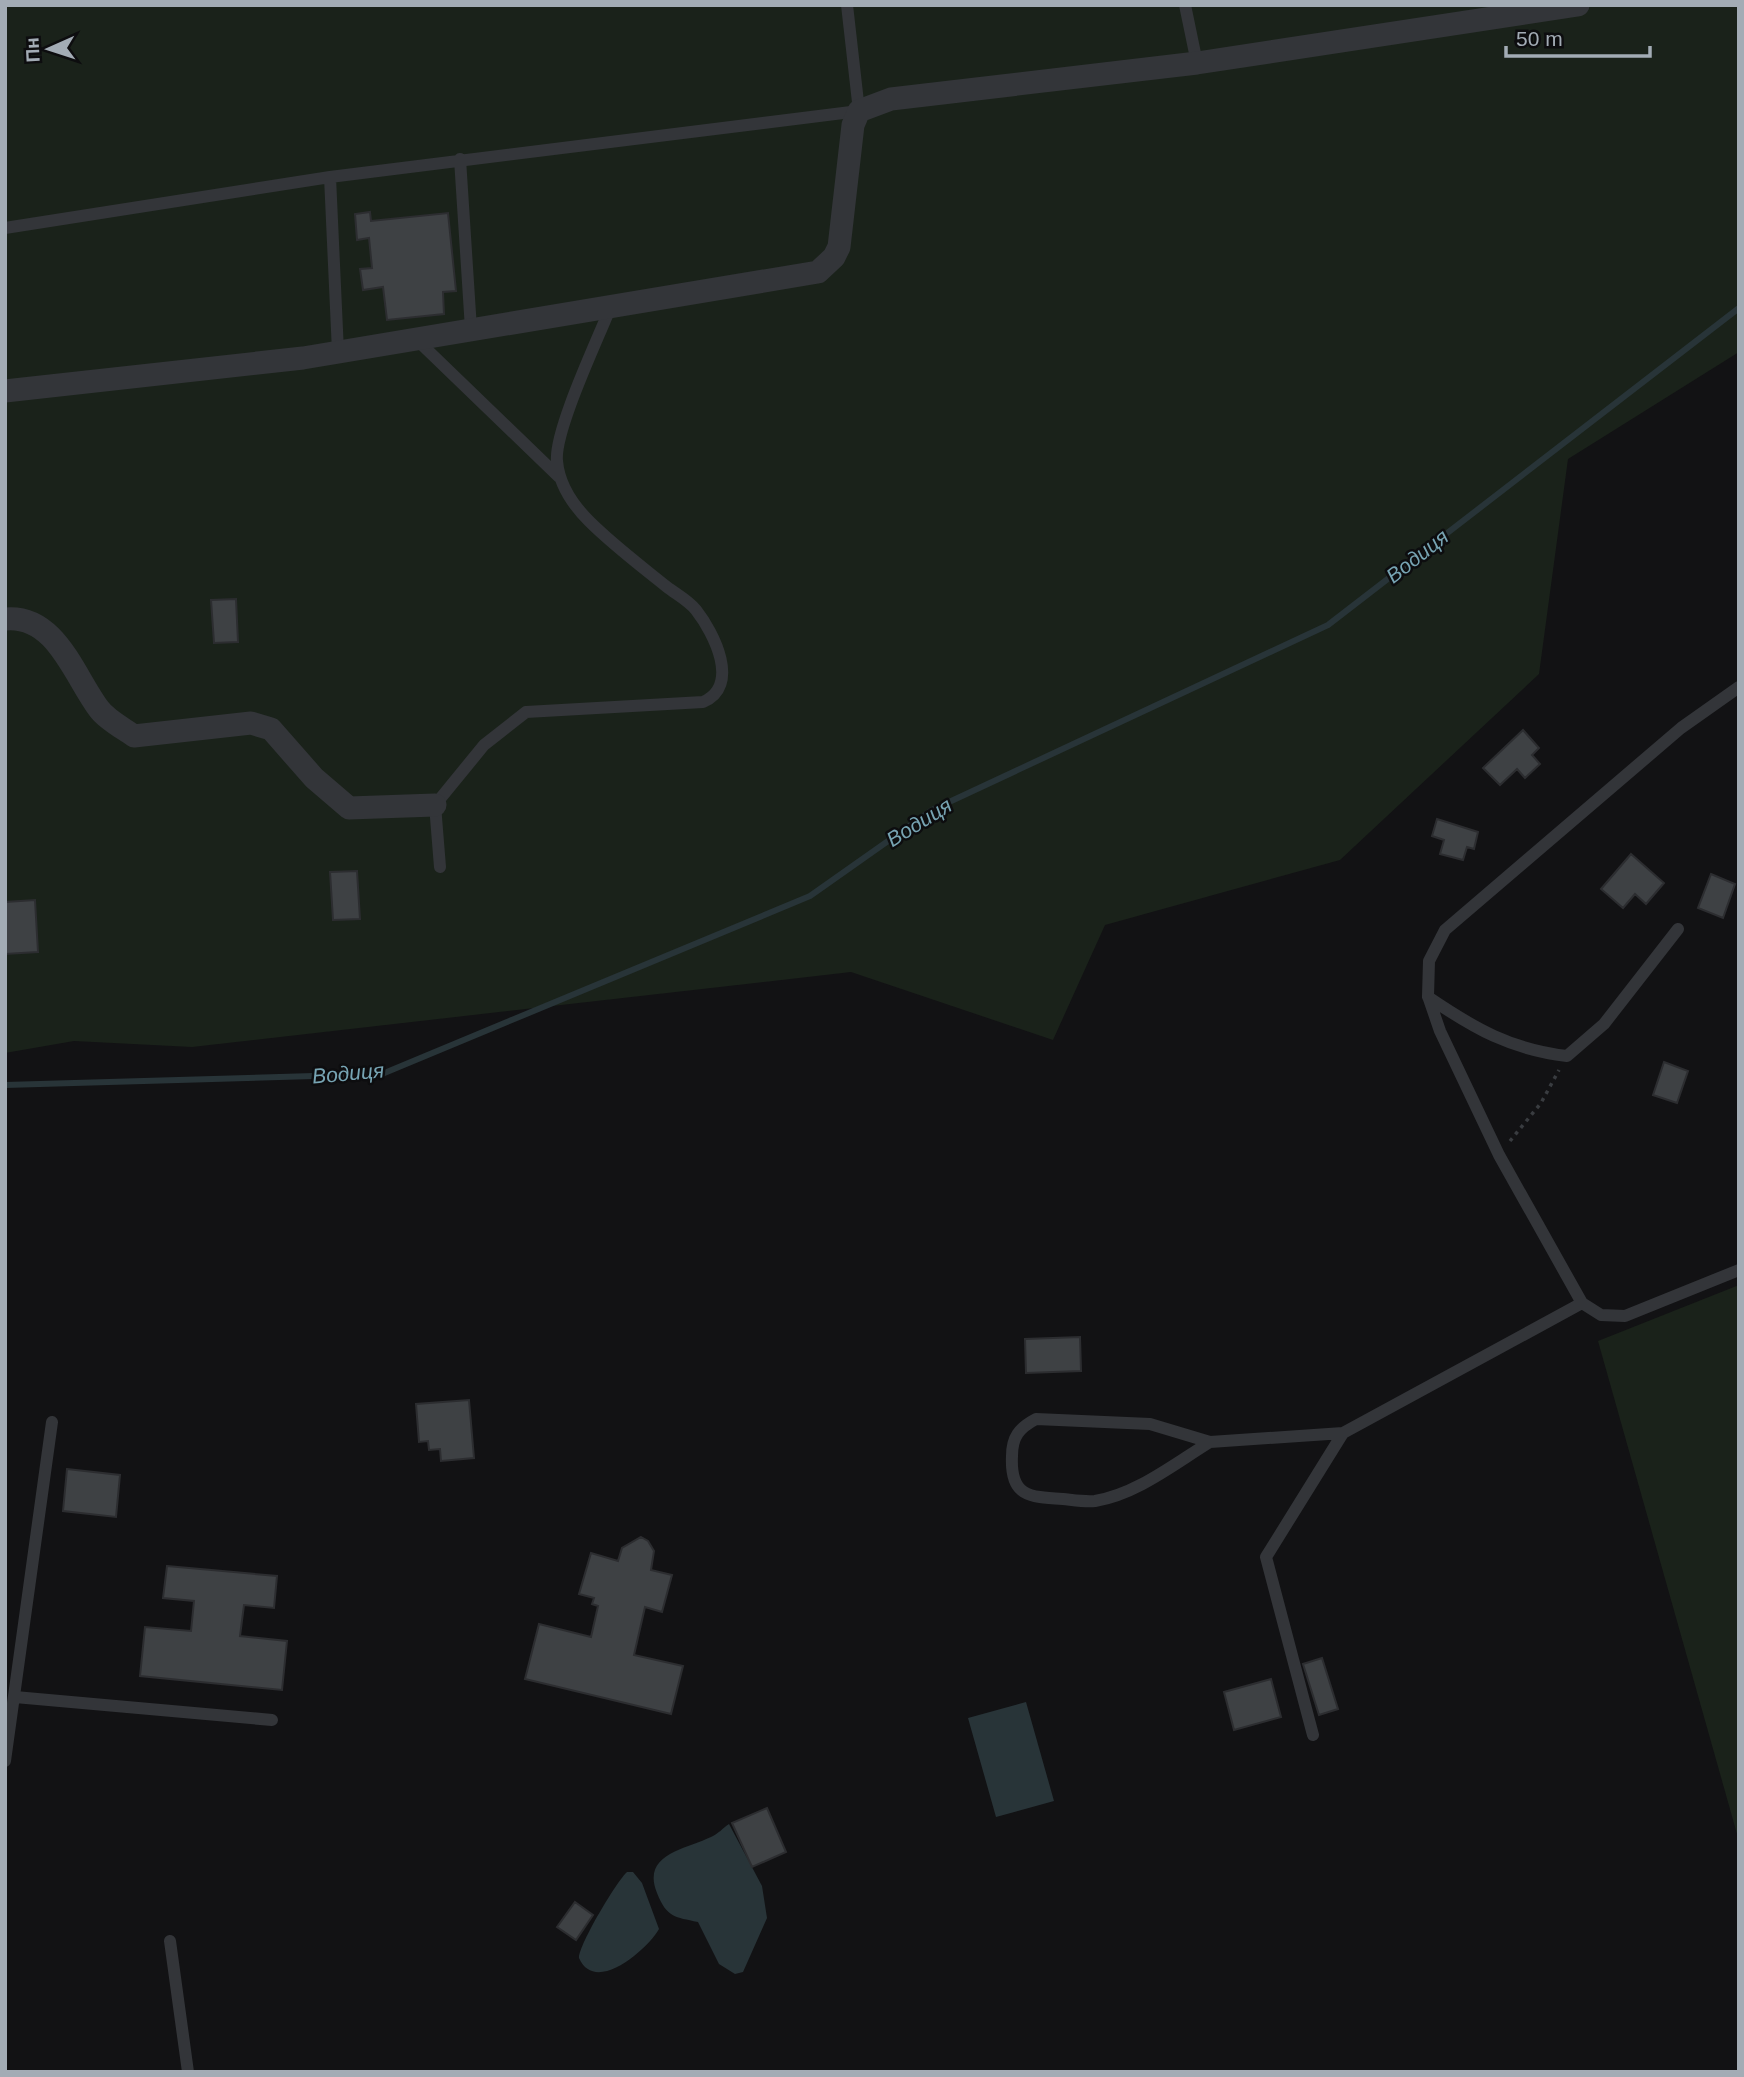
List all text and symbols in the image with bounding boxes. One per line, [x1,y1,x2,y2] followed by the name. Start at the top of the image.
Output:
[14,14,84,84] north arrow
[1506,14,1650,58] scale bar
[1516,27,1563,50] text: 50 m
[21,37,44,63] text: Пн
[1381,525,1453,587] water label: Водиця
[882,793,956,851] water label: Водиця
[311,1058,385,1088] water label: Водиця

